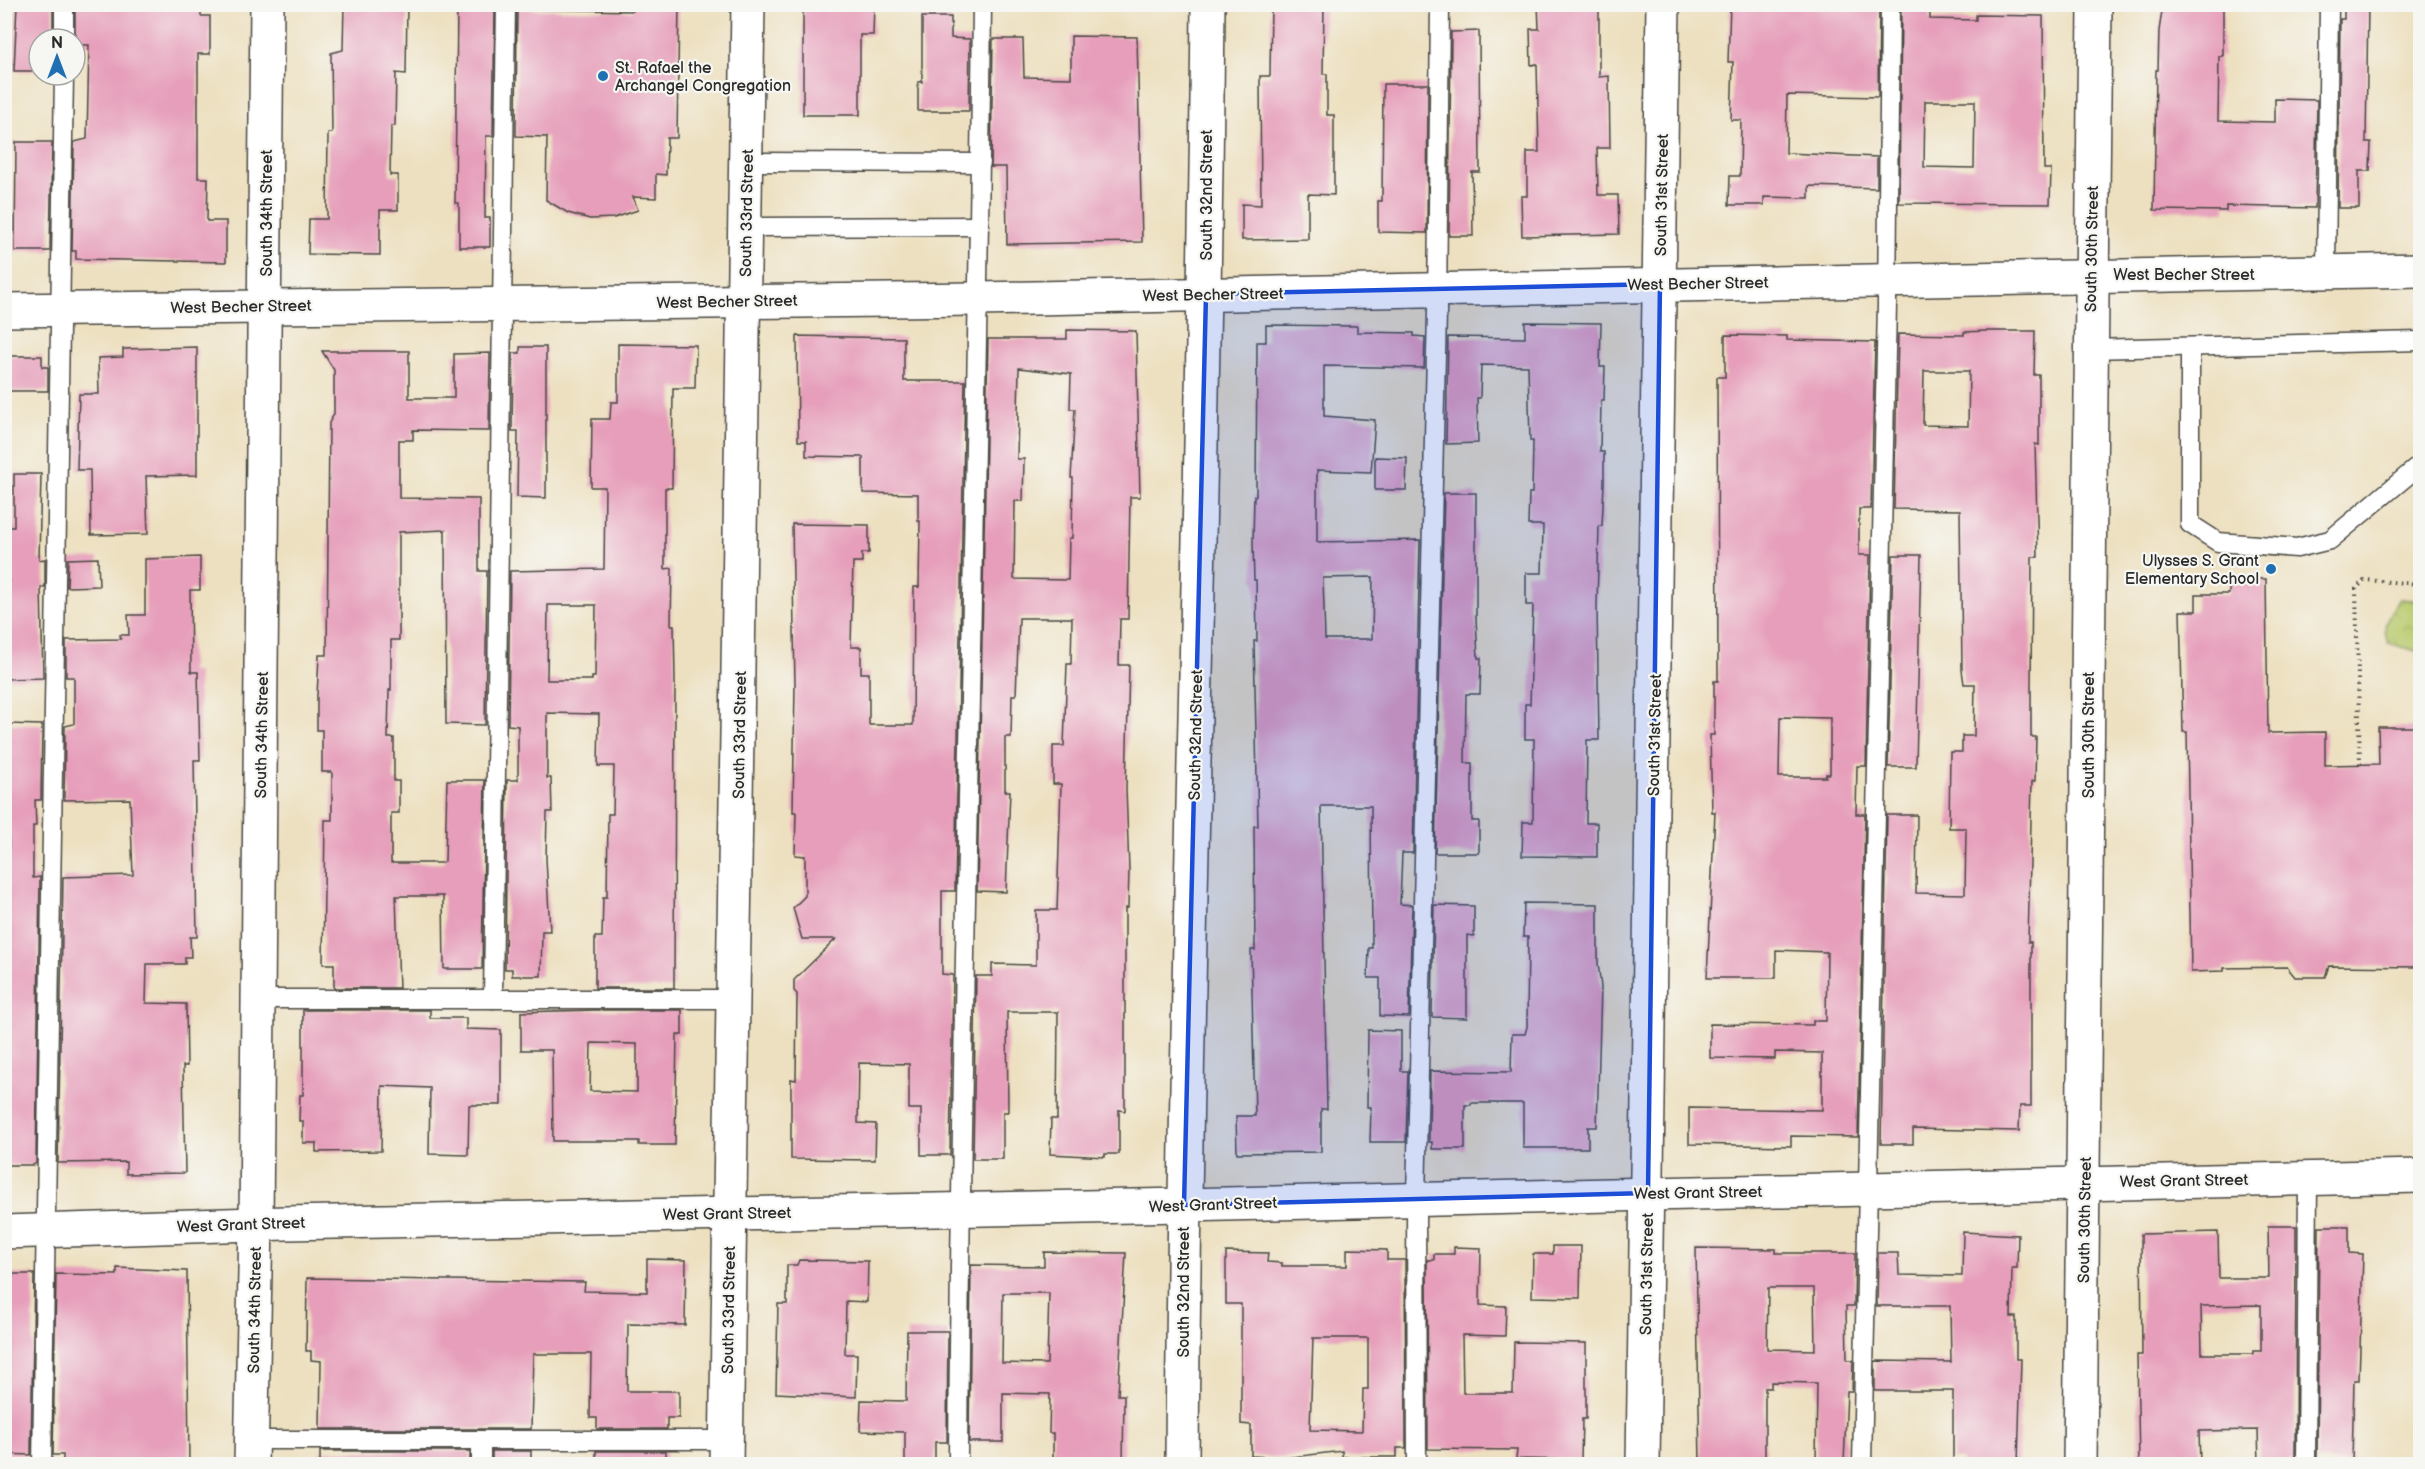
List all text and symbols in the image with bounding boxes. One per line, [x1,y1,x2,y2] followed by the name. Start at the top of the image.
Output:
[27,27,87,87] north arrow
[51,34,63,53] text: N
[615,59,791,96] place label: St. Rafael the Archangel Congregation
[596,69,610,83] marker: St. Rafael the Archangel Congregation
[1198,129,1217,261] street label: South 32nd Street
[1652,134,1673,256] street label: South 31st Street
[258,149,277,276] street label: South 34th Street
[737,149,758,277] street label: South 33rd Street
[2082,186,2103,312] street label: South 30th Street
[2113,266,2255,285] street label: West Becher Street
[1627,274,1769,295] street label: West Becher Street
[1142,285,1284,306] street label: West Becher Street
[656,292,798,313] street label: West Becher Street
[170,297,312,318] street label: West Becher Street
[2125,552,2259,589] place label: Ulysses S. Grant Elementary School
[2264,562,2278,576] marker: Ulysses S. Grant Elementary School
[1186,669,1207,801] street label: South 32nd Street
[252,671,273,799] street label: South 34th Street
[730,671,751,799] street label: South 33rd Street
[2080,672,2099,798] street label: South 30th Street
[1645,674,1666,796] street label: South 31st Street
[2075,1157,2096,1283] street label: South 30th Street
[2120,1171,2249,1192] street label: West Grant Street
[1634,1183,1763,1204] street label: West Grant Street
[1148,1194,1278,1217] street label: West Grant Street
[663,1204,792,1225] street label: West Grant Street
[1637,1213,1658,1335] street label: South 31st Street
[176,1214,306,1237] street label: West Grant Street
[1175,1226,1194,1358] street label: South 32nd Street
[245,1246,266,1374] street label: South 34th Street
[719,1246,740,1374] street label: South 33rd Street

